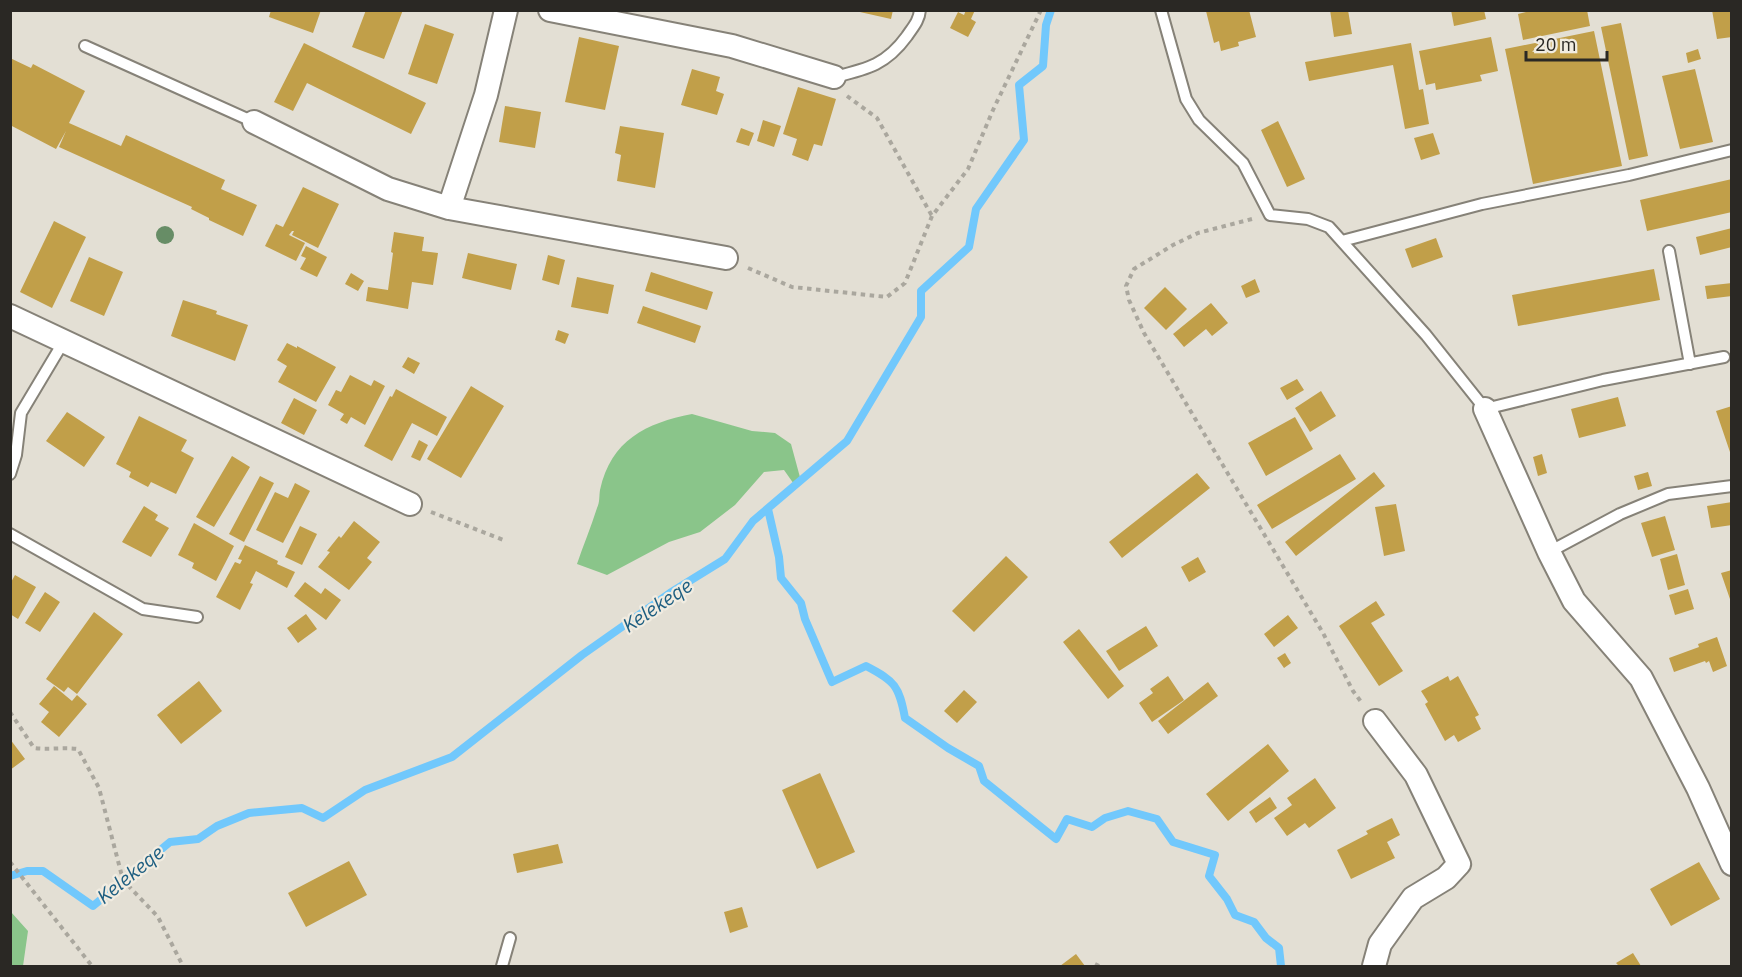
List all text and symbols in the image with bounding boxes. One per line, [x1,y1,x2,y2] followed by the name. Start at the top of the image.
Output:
[1526,24,1607,62] scale bar
[1535,33,1577,56] text: 20 m
[617,572,697,638] water label: Kelekeqe
[91,839,169,909] water label: Kelekeqe

